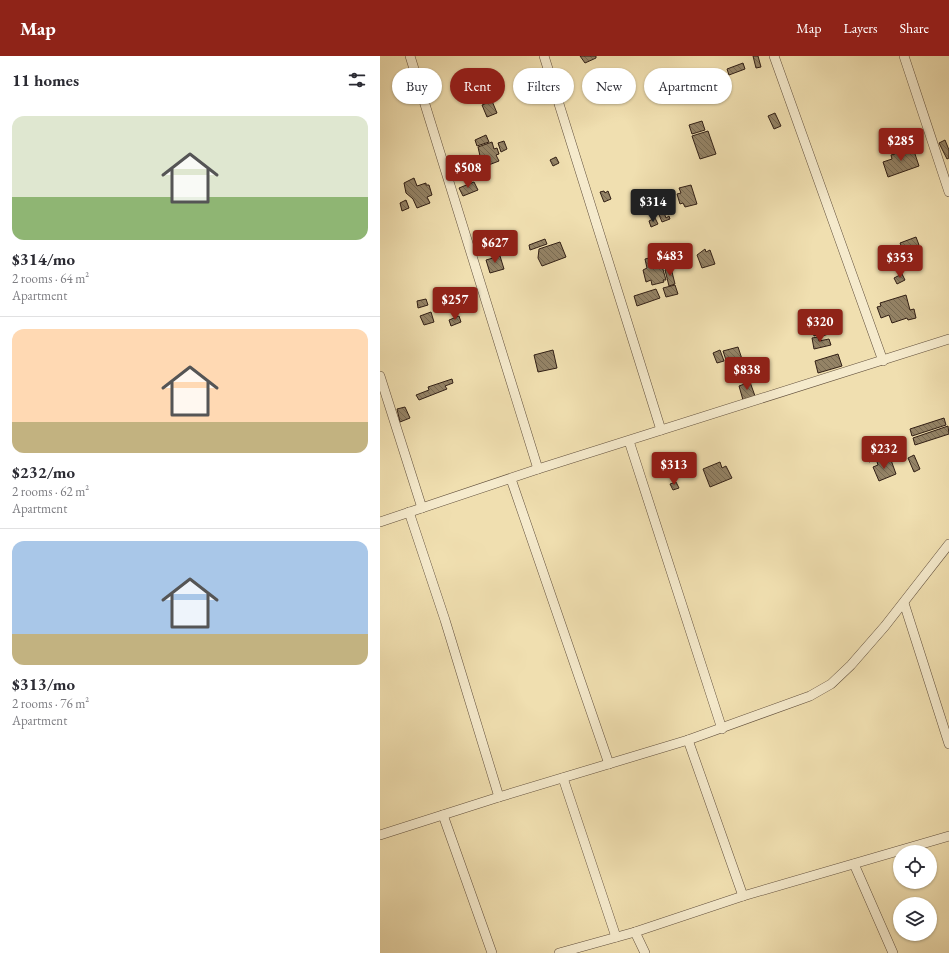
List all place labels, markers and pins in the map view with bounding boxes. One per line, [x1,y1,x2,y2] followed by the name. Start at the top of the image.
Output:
[877,128,925,162] pin: $285
[444,155,492,189] pin: $508
[629,189,677,223] pin: $314
[471,230,519,264] pin: $627
[646,243,694,277] pin: $483
[876,245,924,279] pin: $353
[431,287,479,321] pin: $257
[796,309,844,343] pin: $320
[723,357,771,391] pin: $838
[860,436,908,470] pin: $232
[650,452,698,486] pin: $313

